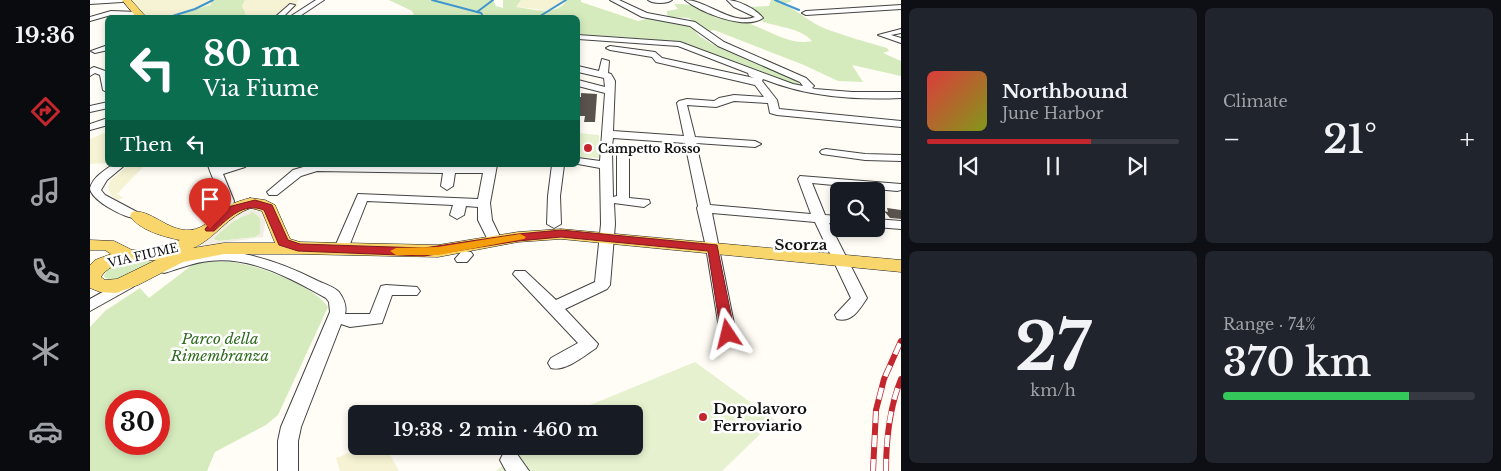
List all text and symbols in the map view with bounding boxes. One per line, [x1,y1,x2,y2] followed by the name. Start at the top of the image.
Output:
[15,22,75,49] text: 19:36
[203,32,300,75] text: 80 m
[120,35,185,100] icon: left
[203,75,319,102] text: Via Fiume
[1002,80,1128,103] text: Northbound
[1223,91,1288,111] text: Climate
[28,94,63,129] icon: directions
[1002,103,1103,123] text: June Harbor
[1323,116,1377,163] text: 21°
[1223,122,1241,157] text: −
[1460,122,1475,157] text: +
[182,130,210,158] icon: left
[120,133,172,156] text: Then
[598,141,700,156] place label: Campetto Rosso
[582,142,594,154] marker: Campetto Rosso
[955,152,983,180] icon: previous
[1039,152,1067,180] icon: pause
[1123,152,1151,180] icon: next
[28,174,63,209] icon: music
[189,178,231,229] pin
[830,182,885,237] map controls
[830,182,885,237] button: search
[196,185,224,213] icon: arrive
[775,235,828,254] district label: Scorza
[105,240,180,271] street label: VIA FIUME
[28,254,63,289] icon: phone
[701,307,753,359] position arrow
[1015,307,1091,388] text: 27
[1223,314,1316,334] text: Range · 74%
[170,329,269,365] park label: Parco della Rimembranza
[28,334,63,369] icon: climate
[1223,339,1371,386] text: 370 km
[1030,380,1076,400] text: km/h
[105,390,170,455] speed limit sign: 30
[713,399,807,435] place label: Dopolavoro Ferroviario
[697,411,709,423] marker: Dopolavoro Ferroviario
[28,414,63,449] icon: car
[393,418,598,441] text: 19:38 · 2 min · 460 m

